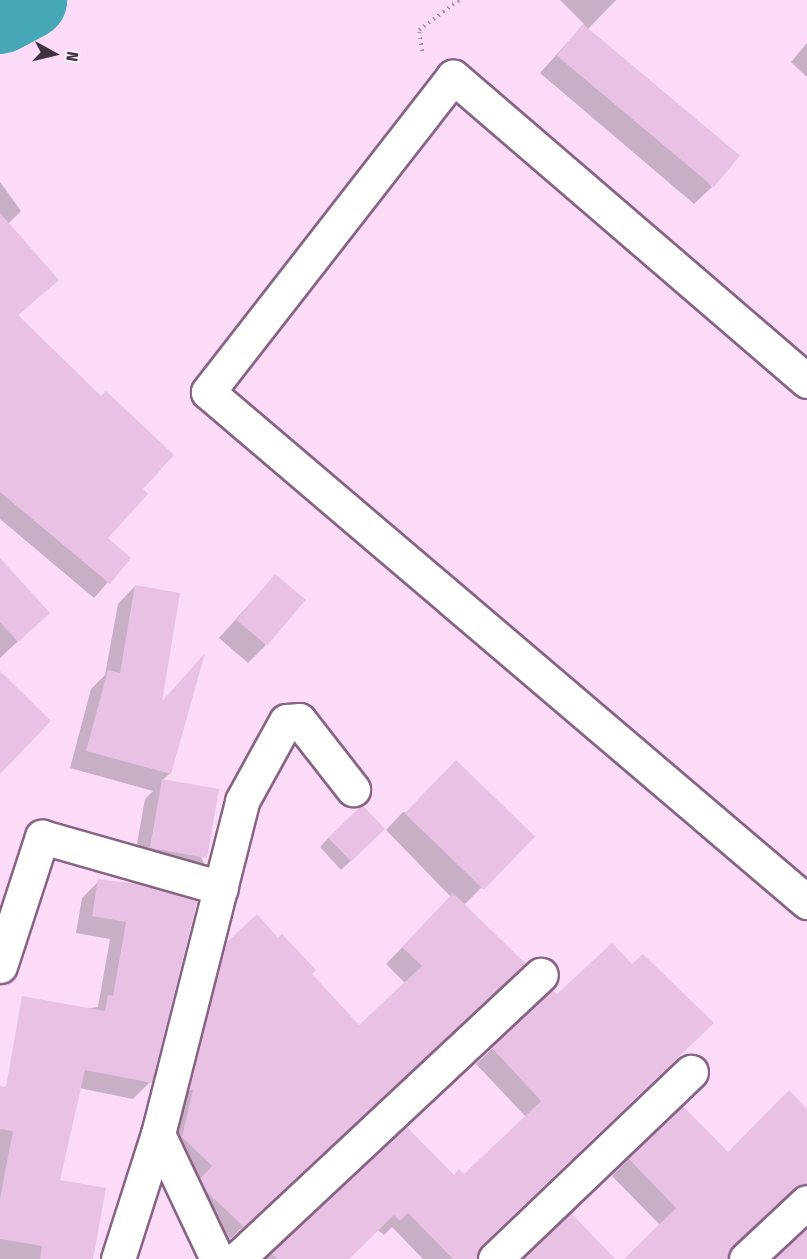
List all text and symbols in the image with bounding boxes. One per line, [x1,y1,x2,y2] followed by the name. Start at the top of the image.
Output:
[24,24,84,84] north arrow
[62,51,82,63] text: N

